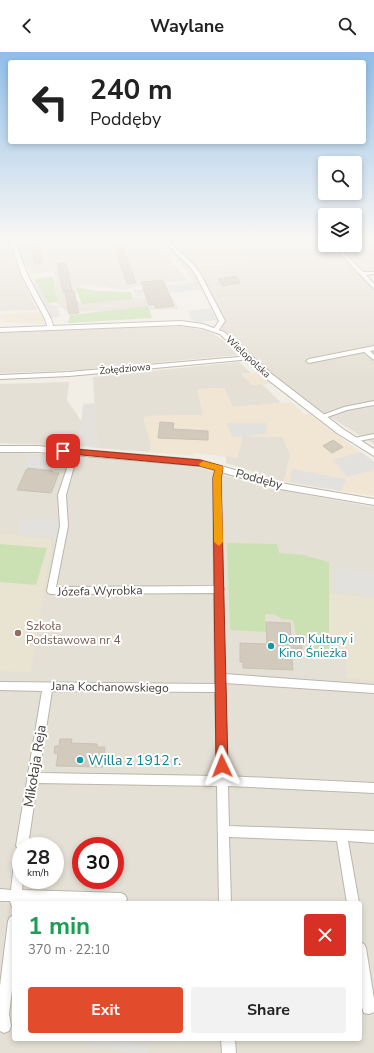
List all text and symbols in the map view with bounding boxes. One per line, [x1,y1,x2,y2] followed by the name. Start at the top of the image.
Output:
[150,14,224,38] text: Waylane
[16,15,38,37] icon: back
[336,15,358,37] icon: search
[90,71,173,109] text: 240 m
[24,76,76,128] icon: left
[90,107,161,131] text: Poddęby
[318,156,362,252] map controls
[318,156,362,200] button: search
[318,208,362,252] button: layers
[223,333,273,381] street label: Wielopolska
[99,360,151,378] street label: Żołędziowa
[46,434,80,468] pin
[52,440,74,462] icon: arrive
[234,465,285,493] street label: Poddęby
[56,582,143,600] street label: Józefa Wyrobka
[26,618,121,648] place label: Szkoła Podstawowa nr 4
[13,628,23,638] marker: Szkoła Podstawowa nr 4
[279,631,353,661] place label: Dom Kultury i Kino Śnieżka
[266,641,276,651] marker: Dom Kultury i Kino Śnieżka
[50,678,169,696] street label: Jana Kochanowskiego
[19,723,51,809] street label: Mikołaja Reja
[201,745,243,787] position arrow
[88,751,181,770] place label: Willa z 1912 r.
[75,755,85,765] marker: Willa z 1912 r.
[72,837,124,889] speed limit sign: 30
[26,844,50,871] text: 28
[27,866,49,880] text: km/h
[28,910,90,942] text: 1 min
[304,914,346,956] button: close
[28,941,110,959] text: 370 m · 22:10
[28,987,183,1033] button: Exit
[191,987,346,1033] button: Share

